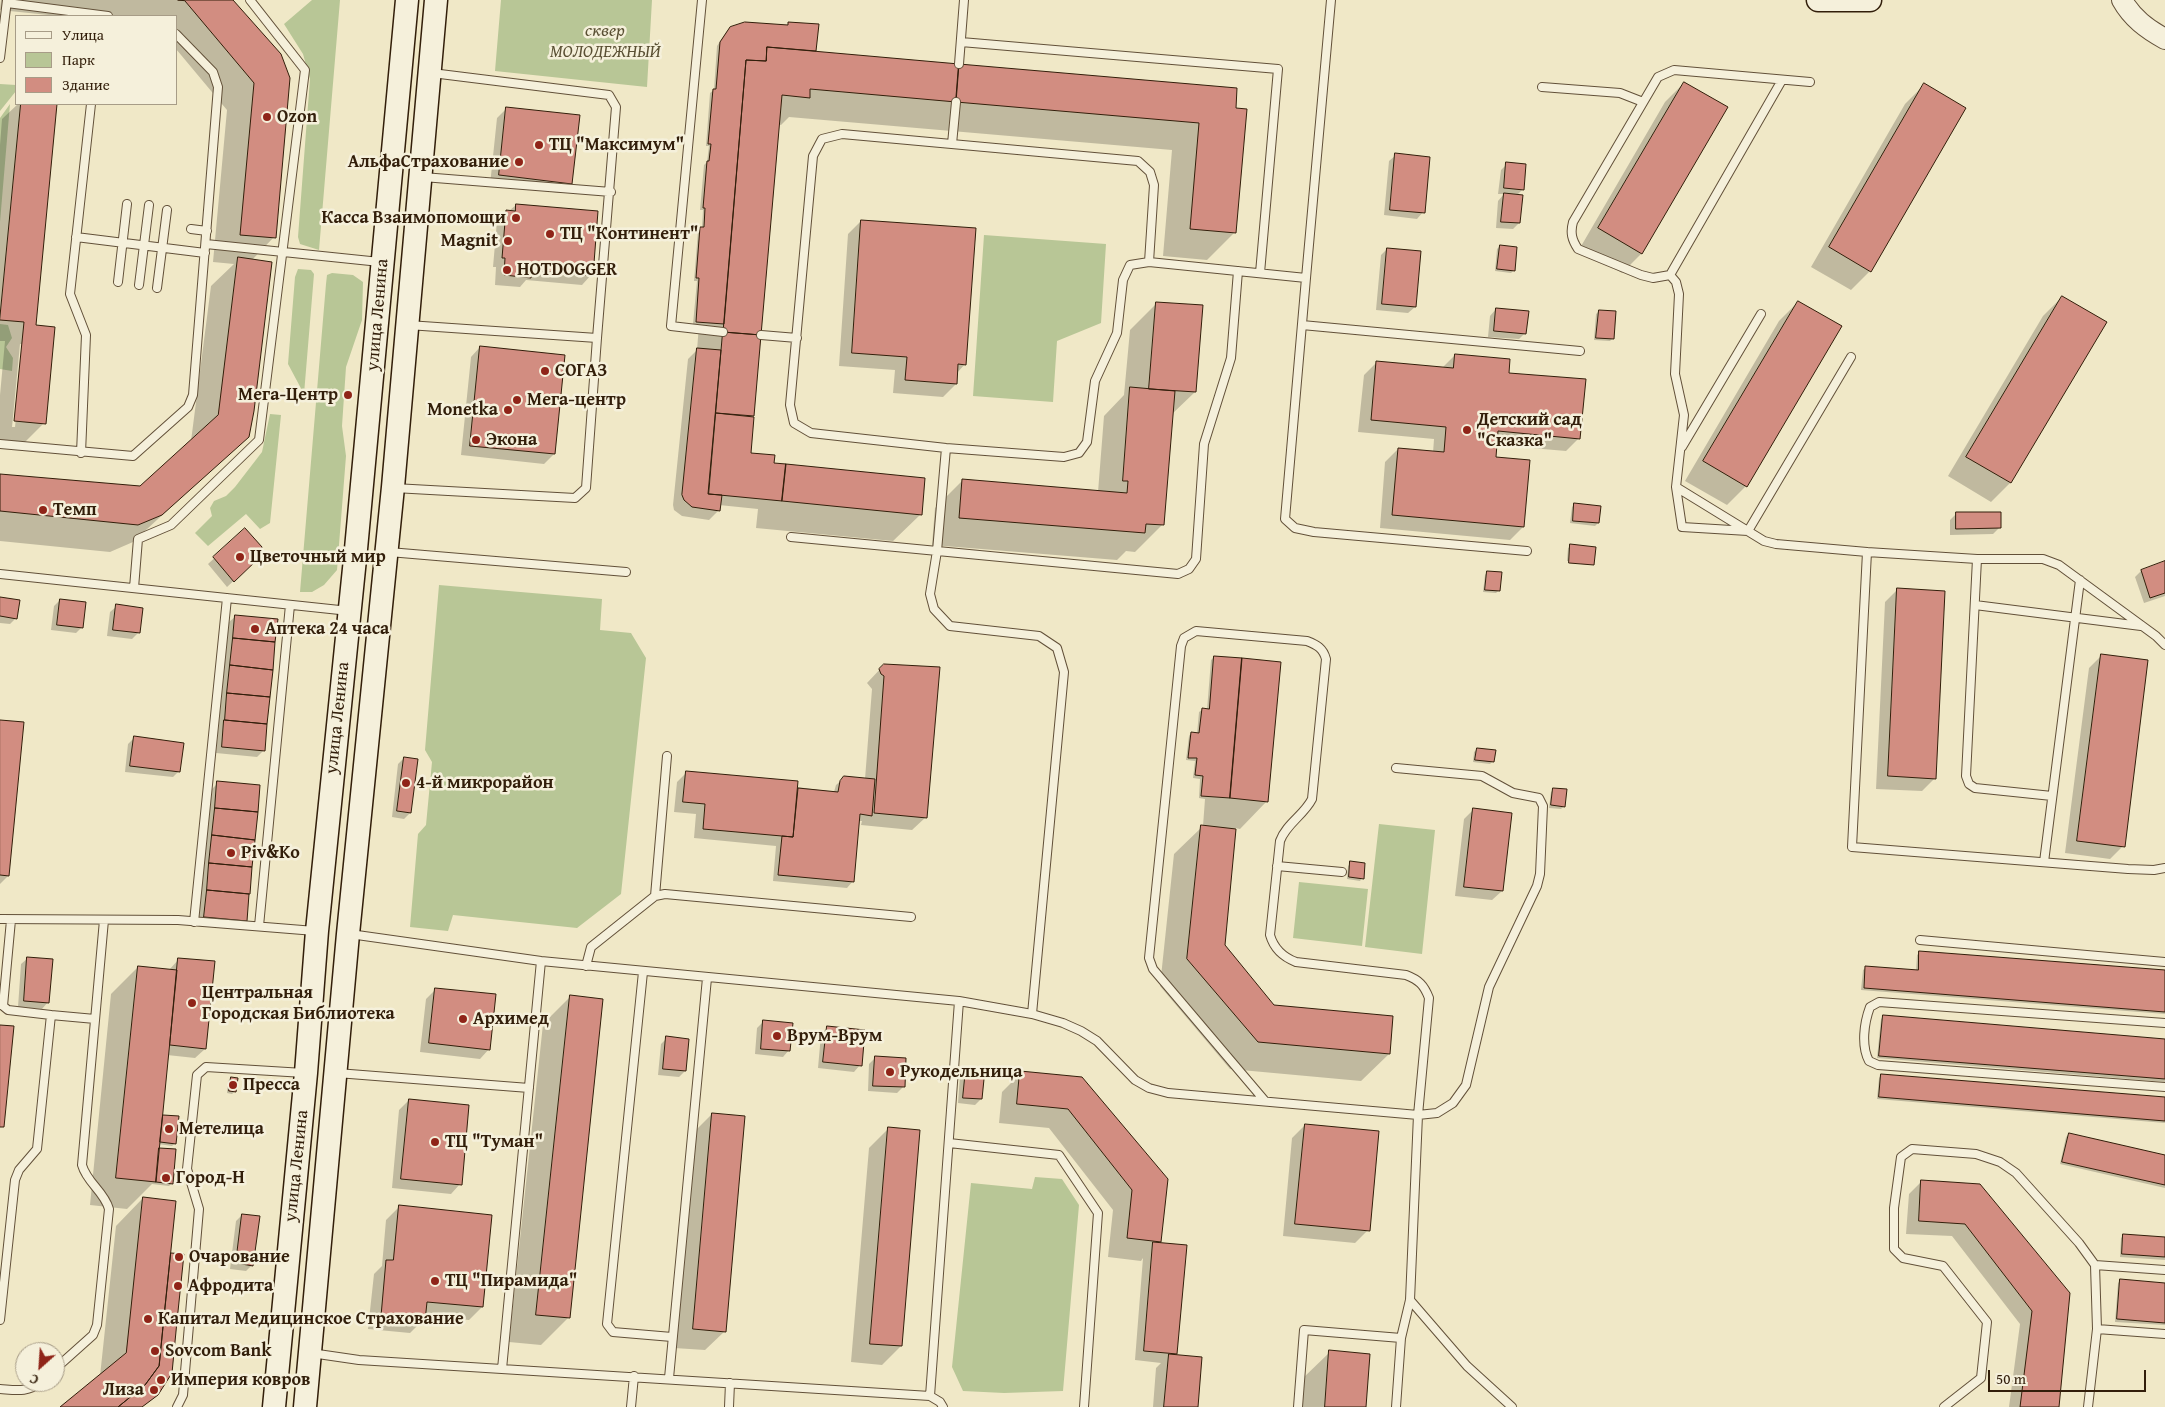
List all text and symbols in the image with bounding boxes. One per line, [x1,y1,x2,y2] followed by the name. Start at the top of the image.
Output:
[15,15,178,105] legend
[550,20,660,62] park label: сквер МОЛОДЕЖНЫЙ
[62,24,104,45] text: Улица
[62,49,95,70] text: Парк
[62,74,110,95] text: Здание
[277,106,317,128] place label: Ozon
[261,111,273,123] marker: Ozon
[549,134,684,156] place label: ТЦ "Максимум"
[533,139,545,151] marker: ТЦ "Максимум"
[348,151,509,173] place label: АльфаСтрахование
[513,156,525,168] marker: АльфаСтрахование
[322,207,506,229] place label: Касса Взаимопомощи
[510,212,522,224] marker: Касса Взаимопомощи
[560,223,698,245] place label: ТЦ "Континент"
[544,228,556,240] marker: ТЦ "Континент"
[441,230,498,252] place label: Magnit
[502,235,514,247] marker: Magnit
[362,258,394,372] street label: улица Ленина
[517,259,617,281] place label: HOTDOGGER
[501,264,513,276] marker: HOTDOGGER
[555,360,607,382] place label: СОГАЗ
[539,365,551,377] marker: СОГАЗ
[238,384,338,406] place label: Мега-Центр
[342,389,354,401] marker: Мега-Центр
[527,389,626,411] place label: Мега-центр
[511,394,523,406] marker: Мега-центр
[427,399,498,421] place label: Monetka
[502,404,514,416] marker: Monetka
[1477,409,1582,452] place label: Детский сад "Сказка"
[1461,424,1473,436] marker: Детский сад "Сказка"
[486,429,537,451] place label: Экона
[470,434,482,446] marker: Экона
[53,499,97,521] place label: Темп
[37,504,49,516] marker: Темп
[250,546,386,568] place label: Цветочный мир
[234,551,246,563] marker: Цветочный мир
[265,618,389,640] place label: Аптека 24 часа
[249,623,261,635] marker: Аптека 24 часа
[321,661,355,775] street label: улица Ленина
[416,772,553,794] place label: 4-й микрорайон
[400,777,412,789] marker: 4-й микрорайон
[241,842,300,864] place label: Piv&Ko
[225,847,237,859] marker: Piv&Ko
[202,982,395,1024] place label: Центральная Городская Библиотека
[186,997,198,1009] marker: Центральная Городская Библиотека
[473,1008,549,1030] place label: Архимед
[457,1013,469,1025] marker: Архимед
[787,1025,882,1047] place label: Врум-Врум
[771,1030,783,1042] marker: Врум-Врум
[900,1061,1023,1083] place label: Рукодельница
[884,1066,896,1078] marker: Рукодельница
[243,1074,300,1096] place label: Пресса
[227,1079,239,1091] marker: Пресса
[280,1109,314,1223] street label: улица Ленина
[179,1118,264,1140] place label: Метелица
[163,1123,175,1135] marker: Метелица
[445,1131,543,1153] place label: ТЦ "Туман"
[429,1136,441,1148] marker: ТЦ "Туман"
[176,1167,245,1189] place label: Город-Н
[160,1172,172,1184] marker: Город-Н
[189,1246,290,1268] place label: Очарование
[173,1251,185,1263] marker: Очарование
[445,1270,577,1292] place label: ТЦ "Пирамида"
[188,1275,273,1297] place label: Афродита
[429,1275,441,1287] marker: ТЦ "Пирамида"
[172,1280,184,1292] marker: Афродита
[158,1308,464,1330] place label: Капитал Медицинское Страхование
[142,1313,154,1325] marker: Капитал Медицинское Страхование
[165,1340,271,1362] place label: Sovcom Bank
[15,1342,65,1392] north arrow
[149,1345,161,1357] marker: Sovcom Bank
[1990,1360,2148,1392] scale bar
[1996,1368,2026,1389] text: 50 m
[26,1369,42,1390] text: С
[171,1369,311,1391] place label: Империя ковров
[155,1374,167,1386] marker: Империя ковров
[103,1379,144,1401] place label: Лиза
[148,1384,160,1396] marker: Лиза

